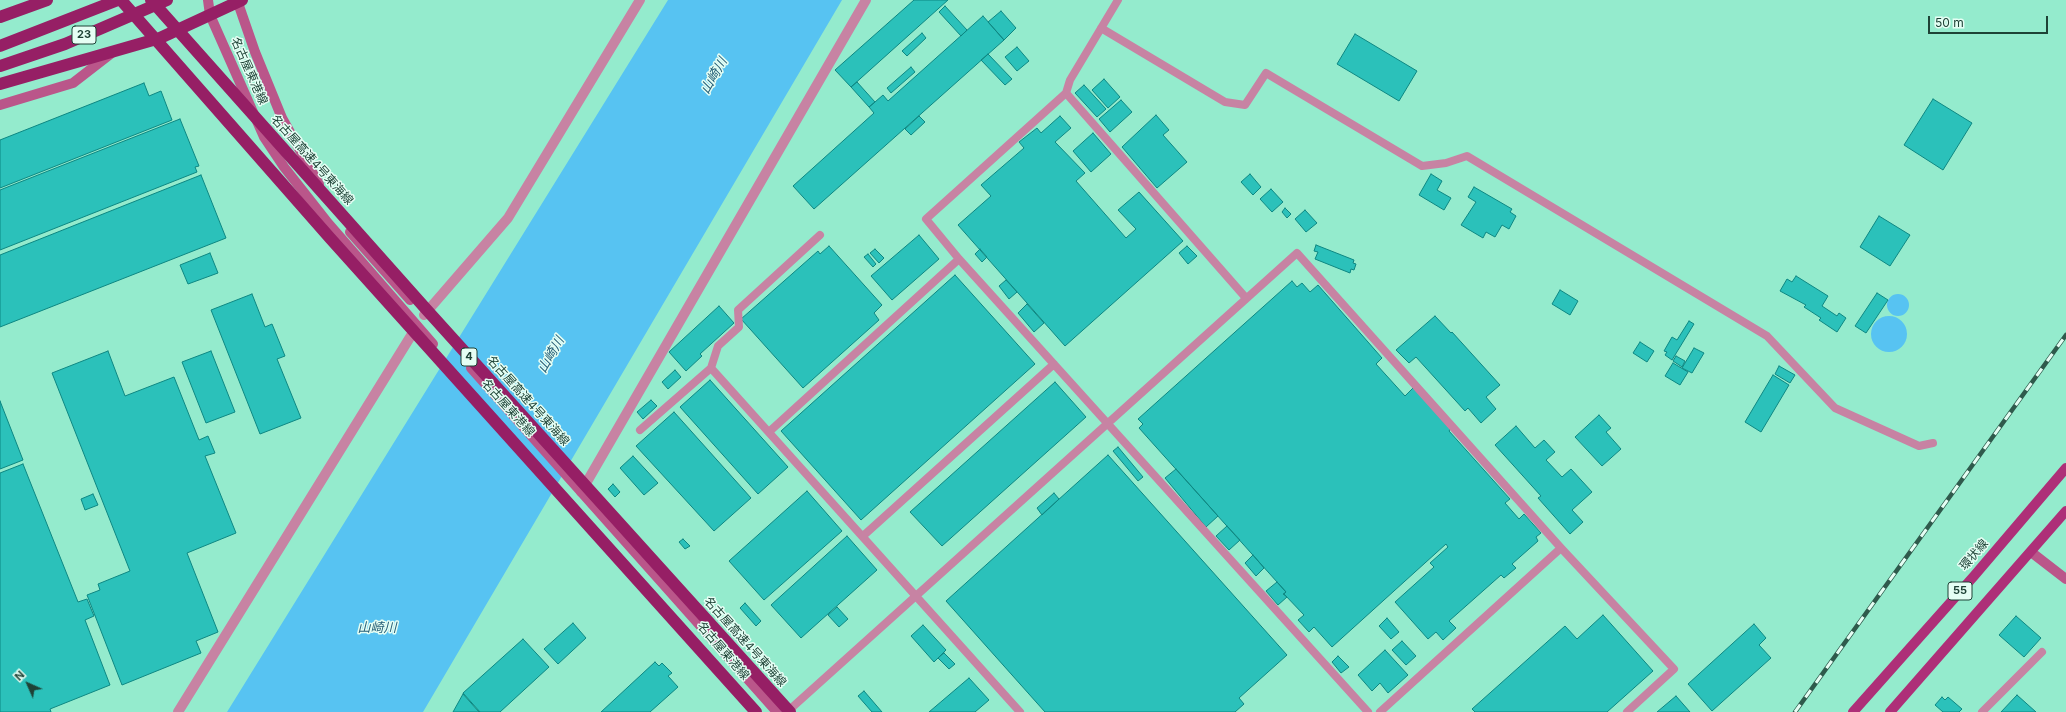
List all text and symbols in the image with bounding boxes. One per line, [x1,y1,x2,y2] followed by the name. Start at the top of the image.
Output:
[1930,8,2050,34] scale bar
[1935,15,1964,30] text: 50 m
[72,26,96,44] road number: 23
[228,35,270,107] street label: 名古屋東港線
[697,55,731,97] water label: 山崎川
[268,112,356,208] street label: 名古屋高速4号東海線
[534,334,568,376] water label: 山崎川
[461,348,477,366] road number: 4
[484,353,572,449] street label: 名古屋高速4号東海線
[479,376,537,440] street label: 名古屋東港線
[1957,537,1991,573] street label: 環状線
[1948,582,1972,600] road number: 55
[701,594,789,690] street label: 名古屋高速4号東海線
[694,619,752,683] street label: 名古屋東港線
[358,620,396,636] water label: 山崎川
[8,664,48,704] north arrow
[12,668,27,683] text: N

